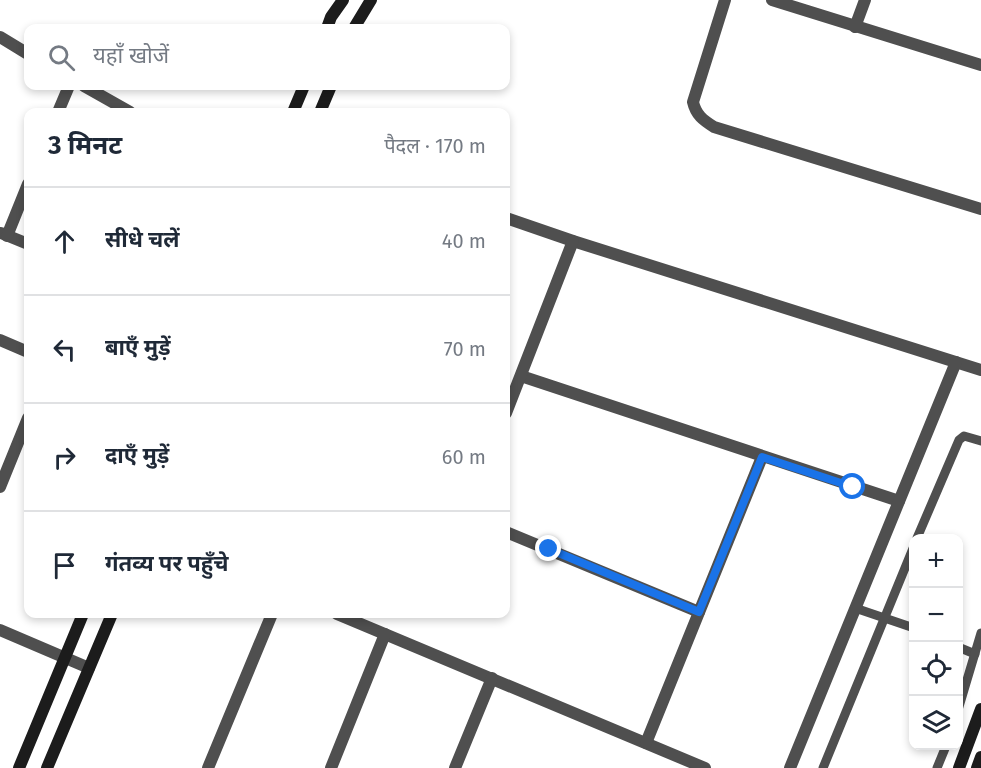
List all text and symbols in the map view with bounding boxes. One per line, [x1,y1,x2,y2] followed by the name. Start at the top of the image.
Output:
[24,24,510,90] search box
[45,41,78,74] icon: search
[93,42,169,69] text: यहाँ खोजें
[48,130,122,161] text: 3 मिनट
[384,134,486,158] text: पैदल · 170 m
[48,225,81,258] icon: ahead
[105,226,180,253] text: सीधे चलें
[442,229,486,253] text: 40 m
[48,333,81,366] icon: left
[105,334,171,361] text: बाएँ मुड़ें
[444,337,486,361] text: 70 m
[48,441,81,474] icon: right
[105,442,169,469] text: दाएँ मुड़ें
[442,445,486,469] text: 60 m
[839,473,865,499] route start
[909,534,963,750] map controls
[909,534,963,588] button: +
[535,535,561,561] route end
[48,549,81,582] icon: arrive
[105,550,229,577] text: गंतव्य पर पहुँचे
[909,588,963,642] button: −
[909,642,963,696] button: locate
[909,696,963,750] button: layers

